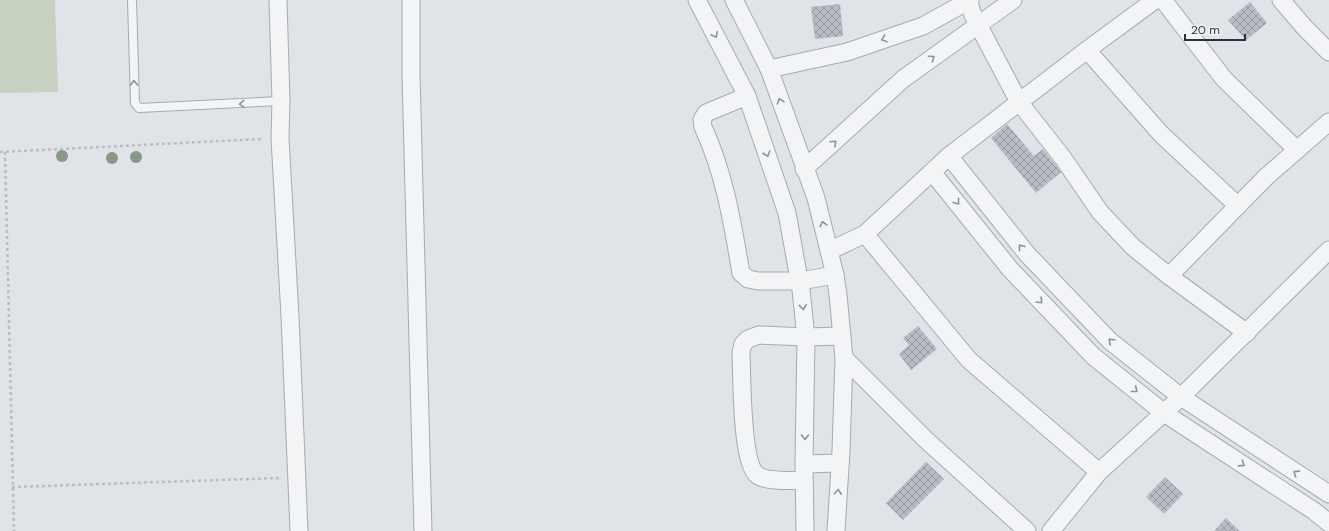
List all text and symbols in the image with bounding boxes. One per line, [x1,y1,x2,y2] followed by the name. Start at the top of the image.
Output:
[1185,16,1245,42] scale bar
[1191,22,1220,38] text: 20 m
[710,30,718,38] one-way arrow
[881,35,888,43] one-way arrow
[928,55,935,63] one-way arrow
[130,80,138,86] one-way arrow
[777,98,785,105] one-way arrow
[239,99,245,108] one-way arrow
[829,140,836,147] one-way arrow
[762,150,770,157] one-way arrow
[952,198,959,205] one-way arrow
[819,221,827,227] one-way arrow
[1019,245,1026,252] one-way arrow
[1036,297,1043,304] one-way arrow
[798,304,807,310] one-way arrow
[1108,339,1116,346] one-way arrow
[1131,385,1138,392] one-way arrow
[801,434,809,440] one-way arrow
[1238,459,1245,467] one-way arrow
[1294,471,1301,478] one-way arrow
[834,489,843,495] one-way arrow

